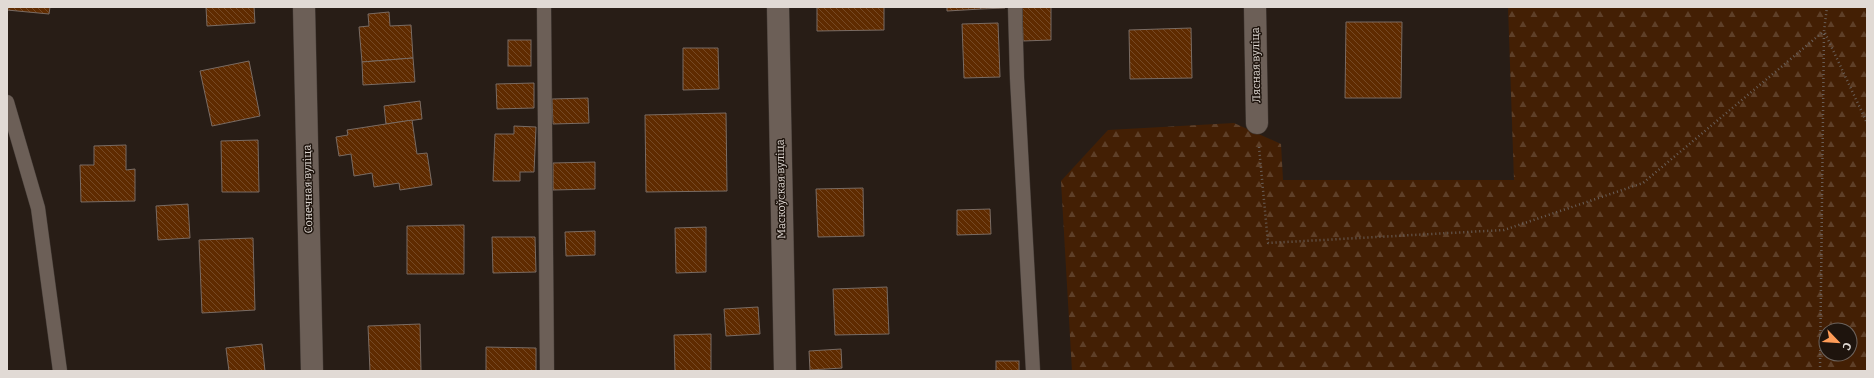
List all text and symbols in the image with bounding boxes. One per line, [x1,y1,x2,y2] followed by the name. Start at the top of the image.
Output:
[1249,27,1263,103] street label: Лясная вуліца
[774,139,788,239] street label: Маскоўская вуліца
[301,145,315,233] street label: Сонечная вуліца
[1818,322,1858,362] north arrow
[1839,340,1854,352] text: С

